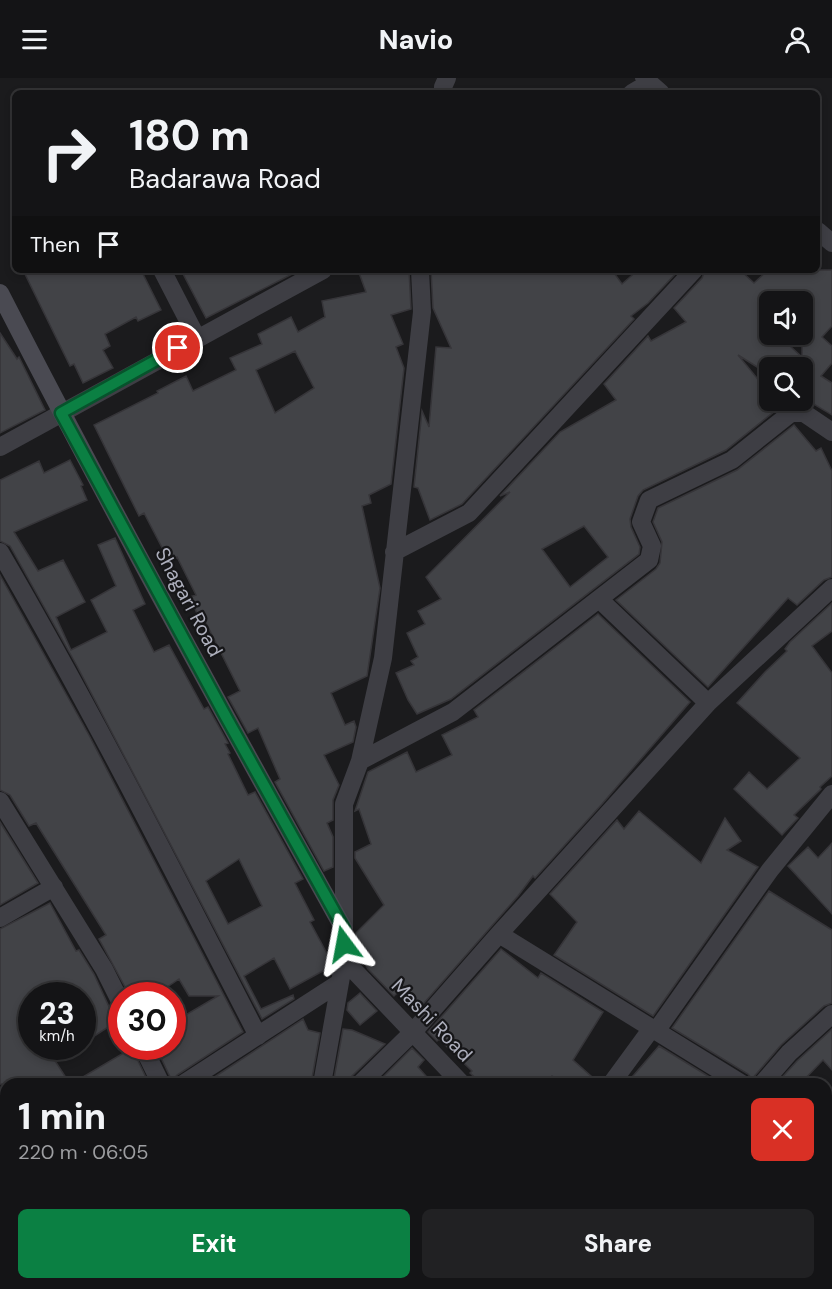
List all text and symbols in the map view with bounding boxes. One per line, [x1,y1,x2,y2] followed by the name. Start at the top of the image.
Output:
[379,22,453,57] text: Navio
[18,23,51,56] icon: menu
[781,23,814,56] icon: person
[129,108,250,163] text: 180 m
[30,114,108,192] icon: right
[129,161,321,196] text: Badarawa Road
[92,228,125,261] icon: arrive
[30,230,80,259] text: Then
[759,291,813,411] map controls
[759,291,813,345] button: sound
[152,322,203,373] pin
[161,331,194,364] icon: arrive
[759,357,813,411] button: search
[149,543,229,661] street label: Shagari Road
[312,912,376,976] position arrow
[386,973,478,1067] street label: Mashi Road
[108,982,186,1060] speed limit sign: 30
[39,994,75,1033] text: 23
[39,1026,75,1046] text: km/h
[18,1093,106,1140] text: 1 min
[751,1098,814,1161] button: close
[18,1139,148,1165] text: 220 m · 06:05
[18,1209,410,1278] button: Exit
[422,1209,814,1278] button: Share

